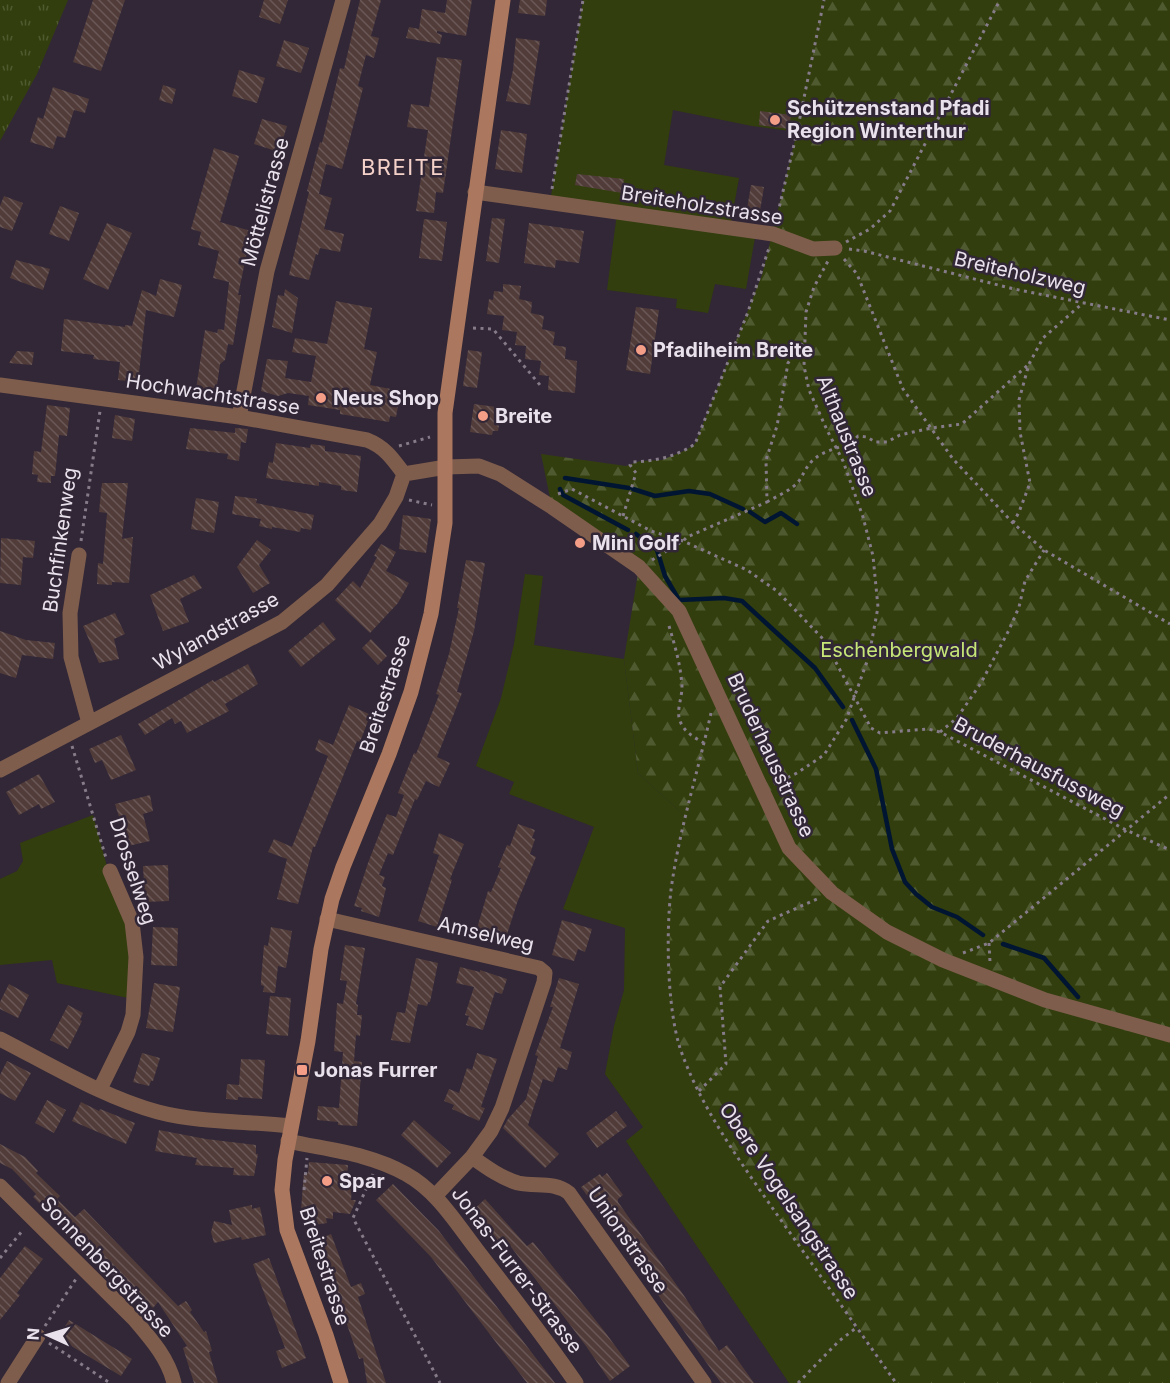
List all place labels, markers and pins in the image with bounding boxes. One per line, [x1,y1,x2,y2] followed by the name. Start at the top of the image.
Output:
[787,96,990,143] place label: Schützenstand Pfadi Region Winterthur
[768,113,782,127] marker: Schützenstand Pfadi Region Winterthur
[653,338,813,362] place label: Pfadiheim Breite
[634,343,648,357] marker: Pfadiheim Breite
[333,386,439,410] place label: Neus Shop
[314,391,328,405] marker: Neus Shop
[495,404,552,428] place label: Breite
[476,409,490,423] marker: Breite
[592,531,679,555] place label: Mini Golf
[573,536,587,550] marker: Mini Golf
[314,1058,437,1082] place label: Jonas Furrer
[295,1063,309,1077] marker: Jonas Furrer
[339,1169,385,1193] place label: Spar
[320,1174,334,1188] marker: Spar

